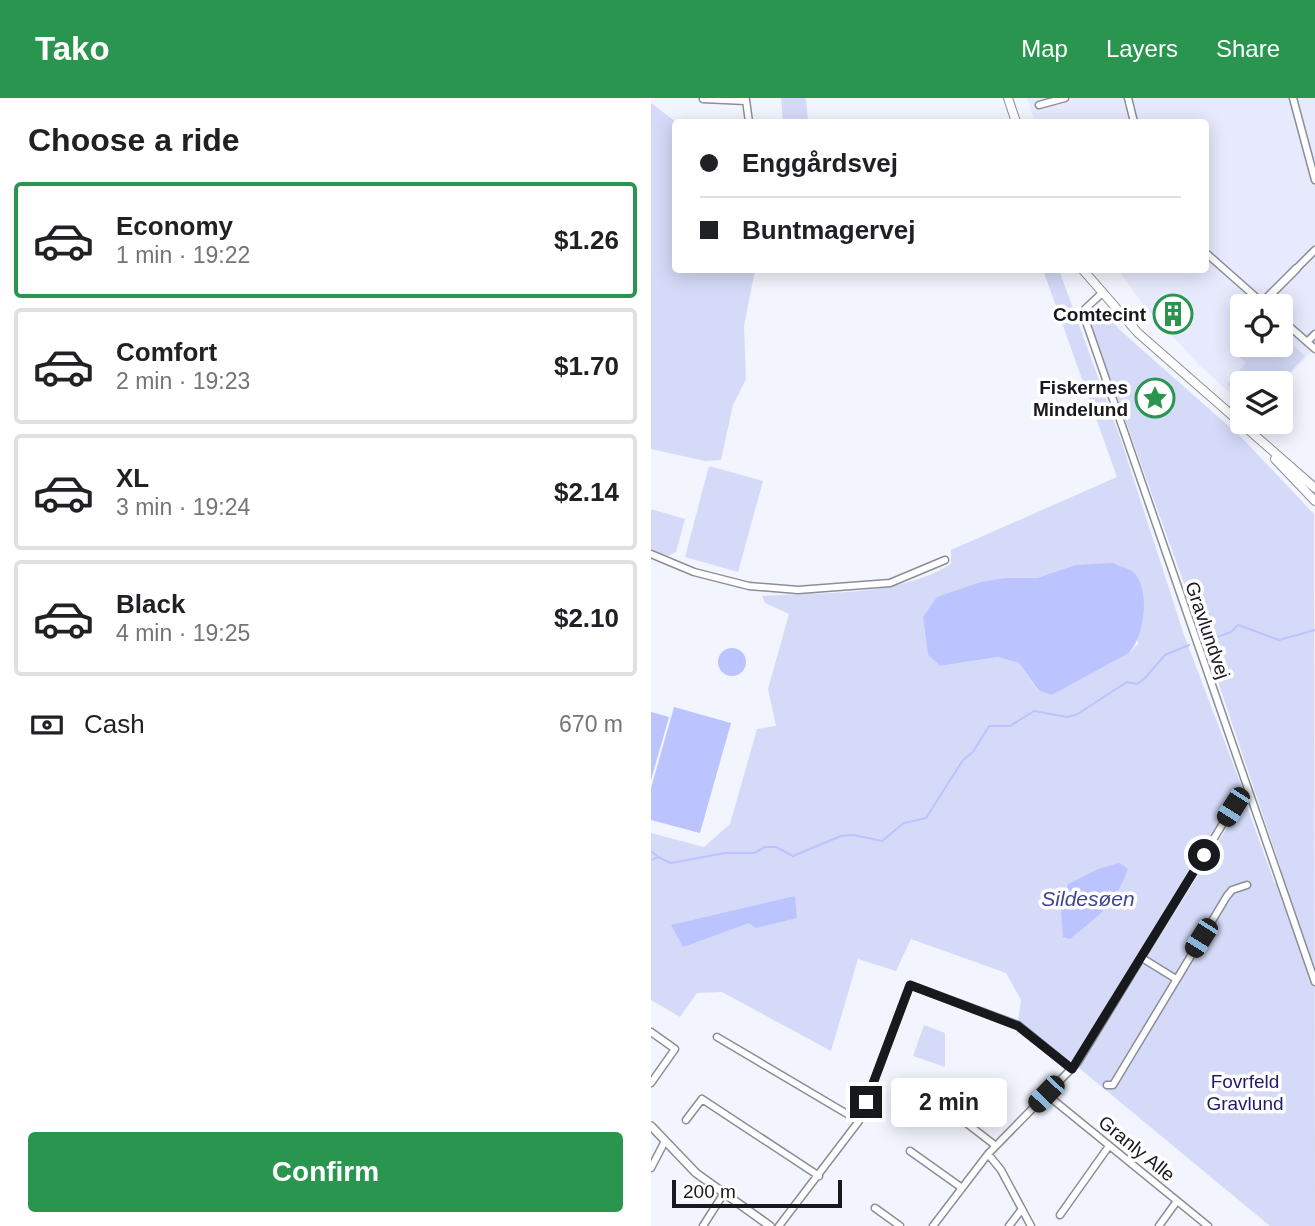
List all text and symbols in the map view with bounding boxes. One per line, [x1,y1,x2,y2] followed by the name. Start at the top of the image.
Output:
[35,30,110,67] text: Tako
[1021,35,1068,62] text: Map
[1106,35,1178,62] text: Layers
[1216,35,1280,62] text: Share
[28,122,240,158] text: Choose a ride
[742,148,898,178] text: Enggårdsvej
[32,209,95,272] icon: car
[116,211,233,241] text: Economy
[742,215,915,245] text: Buntmagervej
[554,225,619,255] text: $1.26
[116,242,250,268] text: 1 min · 19:22
[1152,293,1194,335] building icon: Comtecint
[1230,294,1293,434] map controls
[1230,294,1293,357] button: locate
[1053,304,1147,325] place label: Comtecint
[32,335,95,398] icon: car
[116,337,217,367] text: Comfort
[554,351,619,381] text: $1.70
[116,368,250,394] text: 2 min · 19:23
[1230,371,1293,434] button: layers
[1033,377,1128,420] place label: Fiskernes Mindelund
[1134,377,1176,419] place icon: Fiskernes Mindelund
[32,461,95,524] icon: car
[116,463,149,493] text: XL
[554,477,619,507] text: $2.14
[116,494,250,520] text: 3 min · 19:24
[1181,579,1234,682] street label: Gravlundvej
[32,587,95,650] icon: car
[116,589,185,619] text: Black
[554,603,619,633] text: $2.10
[116,620,250,646] text: 4 min · 19:25
[28,706,66,744] icon: cash
[84,709,145,739] text: Cash
[559,711,623,737] text: 670 m
[1213,784,1254,830] car
[1188,839,1220,871] route start
[1041,887,1135,910] water label: Sildesøen
[1181,915,1222,961] car
[1206,1071,1284,1114] park label: Fovrfeld Gravlund
[1024,1072,1069,1116] car
[891,1077,1006,1126] callout: 2 min
[850,1086,882,1118] route end
[919,1089,979,1115] text: 2 min
[1094,1111,1179,1185] street label: Granly Alle
[28,1132,623,1212] button: Confirm
[672,1177,842,1209] scale bar
[683,1181,736,1202] text: 200 m

